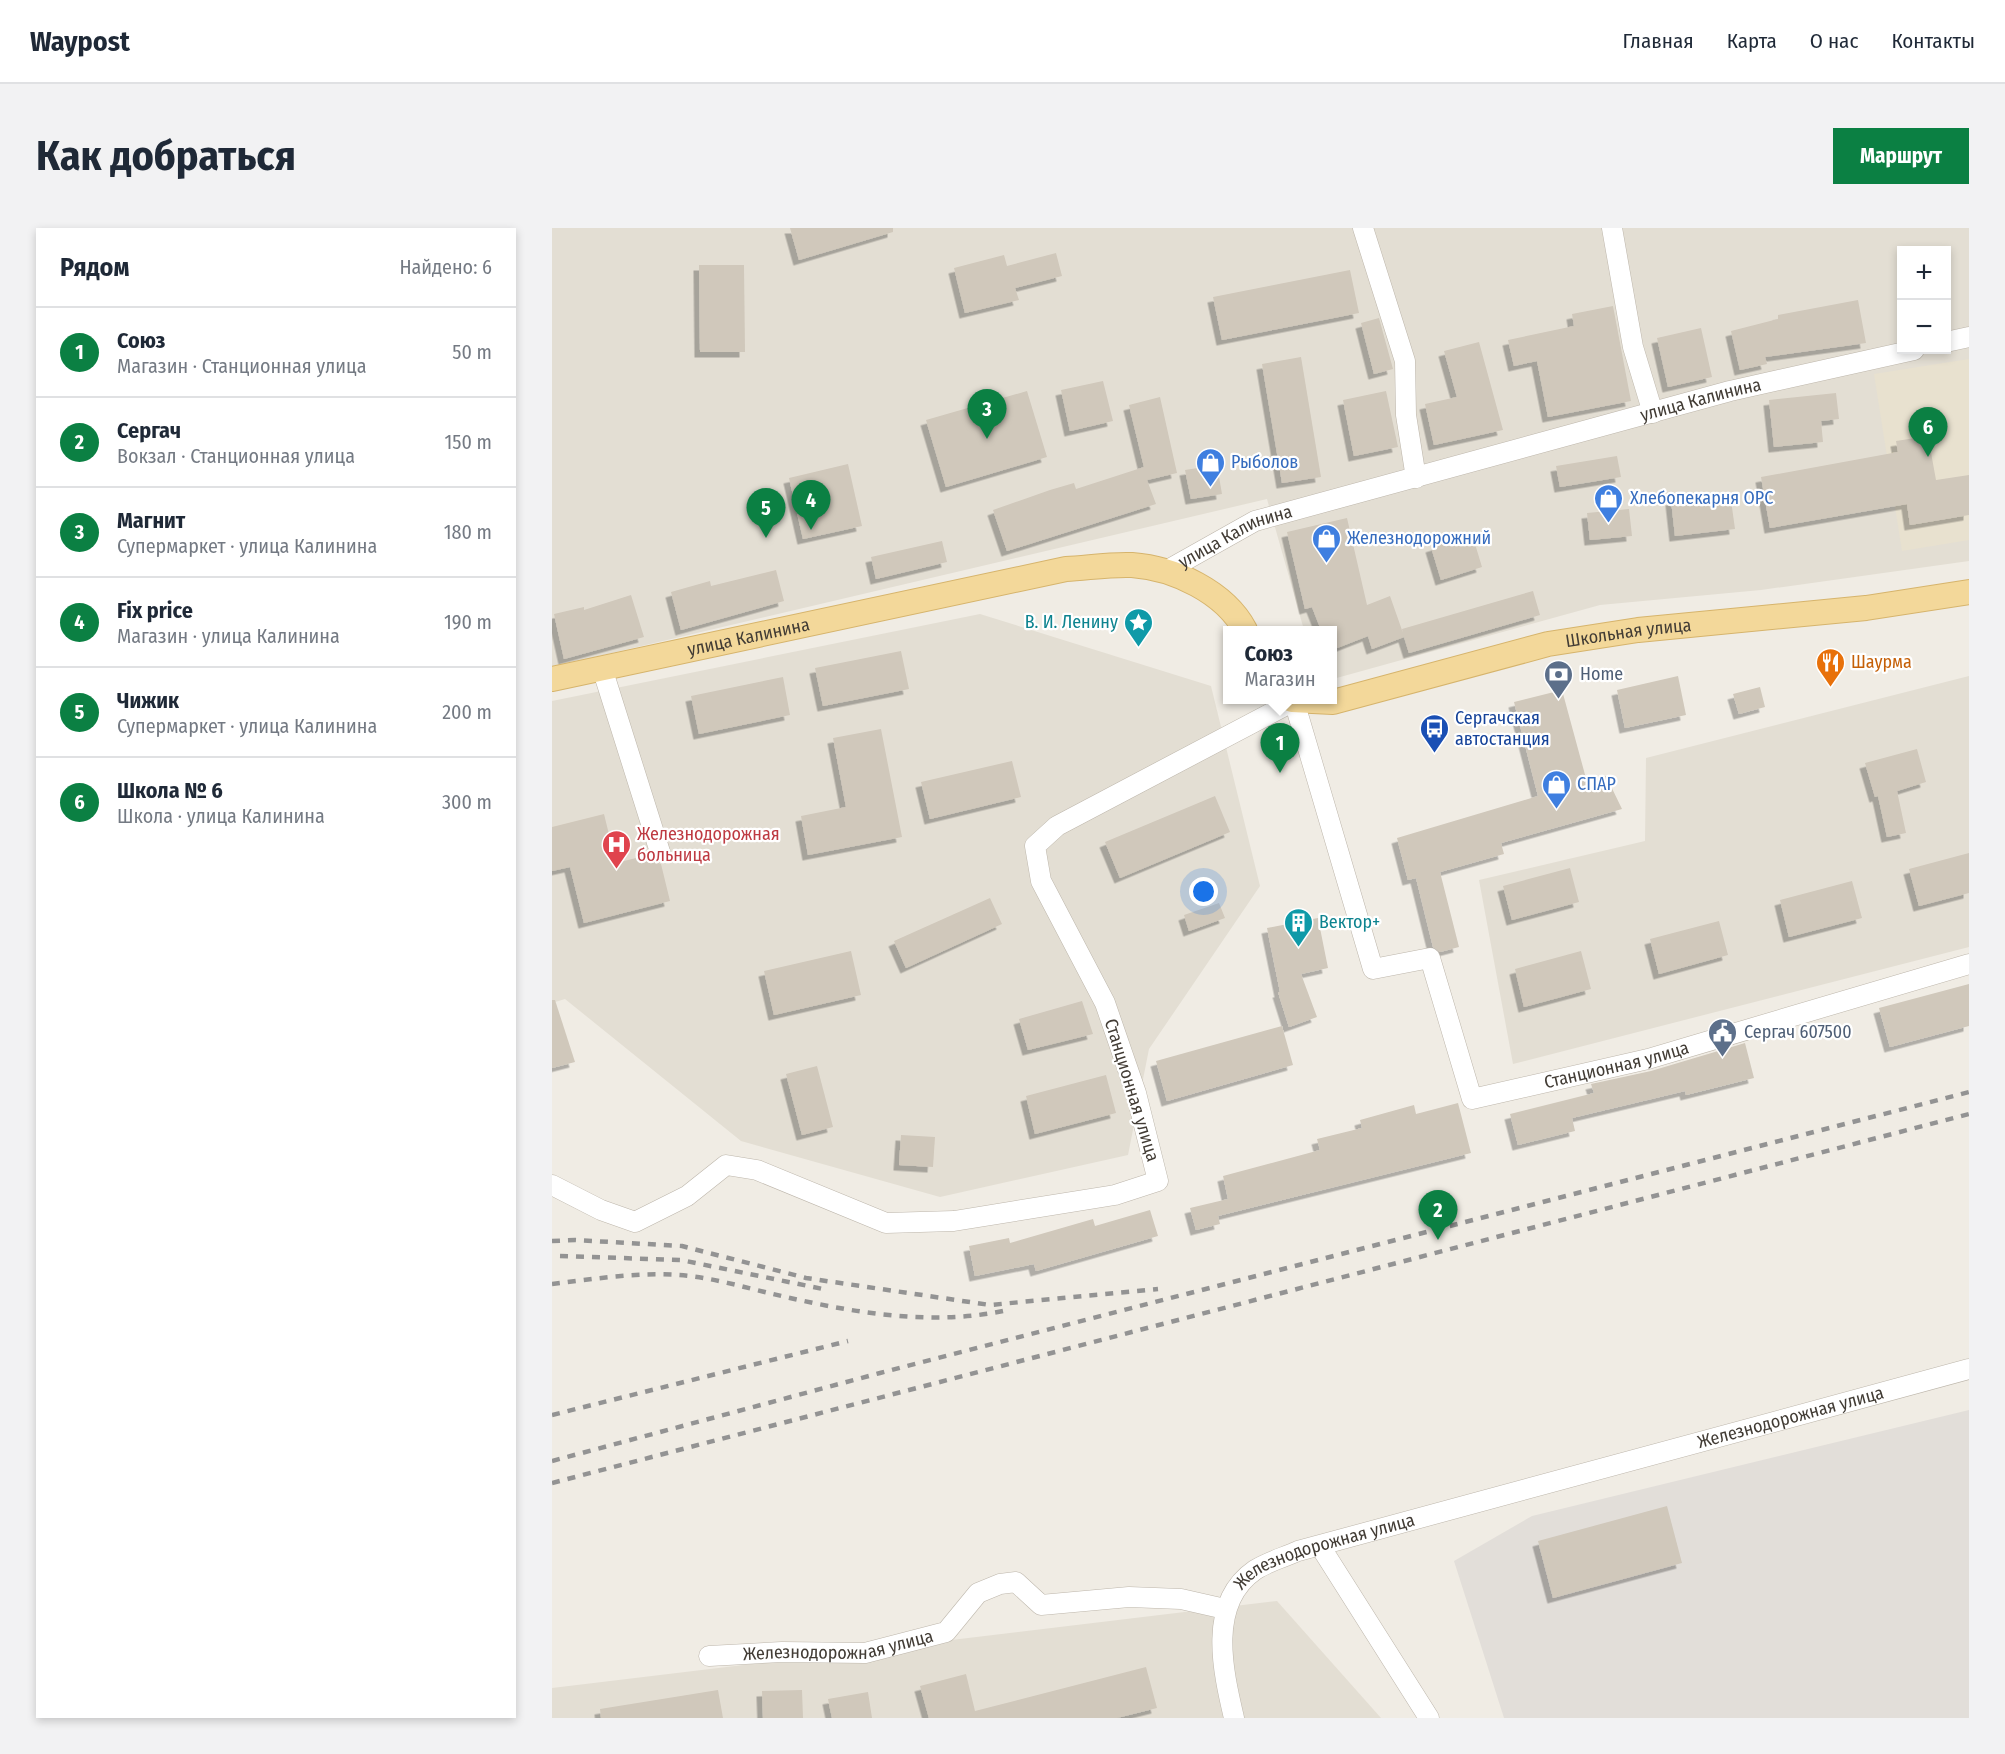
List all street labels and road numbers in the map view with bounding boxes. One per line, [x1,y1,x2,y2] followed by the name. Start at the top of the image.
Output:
[1638,373,1763,426] street label: улица Калинина
[1174,500,1295,573] street label: улица Калинина
[685,613,812,661] street label: улица Калинина
[1564,614,1693,652] street label: Школьная улица
[1100,1016,1164,1164] street label: Станционная улица
[1542,1036,1692,1093] street label: Станционная улица
[1695,1382,1886,1453] street label: Железнодорожная улица
[1229,1509,1417,1594] street label: Железнодорожная улица
[742,1625,936,1665] street label: Железнодорожная улица

